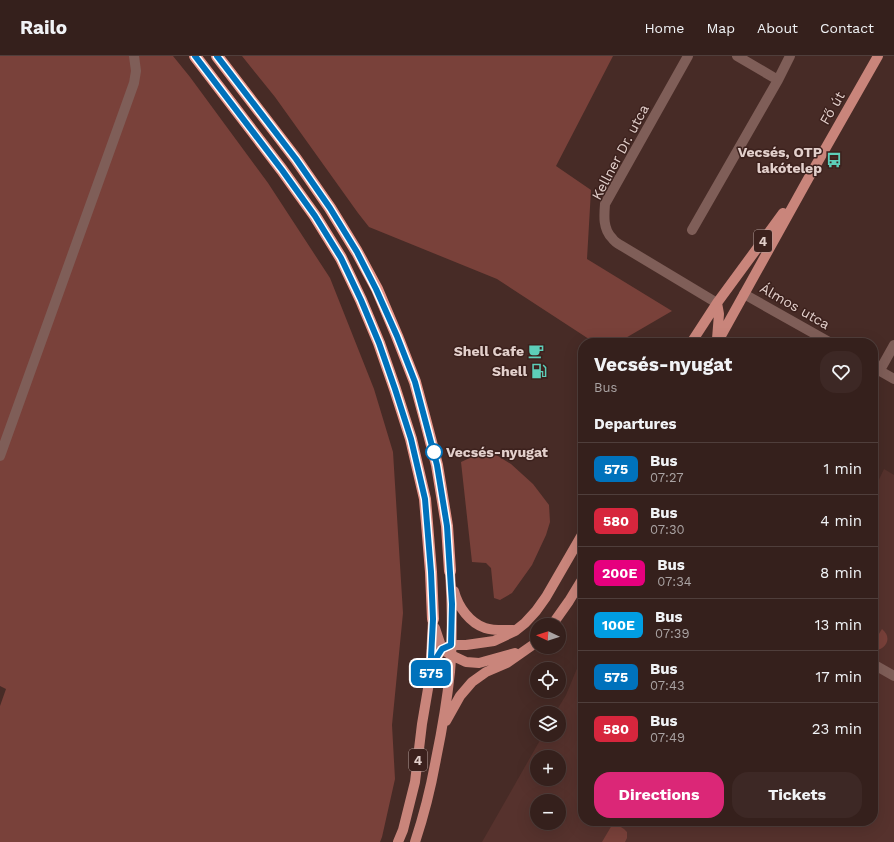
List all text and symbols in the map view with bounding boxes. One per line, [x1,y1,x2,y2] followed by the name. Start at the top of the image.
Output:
[20,16,67,39] text: Railo
[644,20,684,36] text: Home
[706,20,735,36] text: Map
[757,20,798,36] text: About
[820,20,874,36] text: Contact
[816,89,848,127] street label: Fő út
[588,102,652,202] street label: Kellner Dr. utca
[738,144,822,176] place label: Vecsés, OTP lakótelep
[825,151,843,169] bus stop icon: Vecsés, OTP lakótelep
[754,230,772,252] road number: 4
[757,280,833,332] street label: Álmos utca
[527,342,545,360] cafe icon: Shell Cafe
[454,343,524,359] place label: Shell Cafe
[820,351,862,393] button: heart
[594,353,732,376] text: Vecsés-nyugat
[530,362,548,380] fuel station icon: Shell
[492,363,527,379] place label: Shell
[594,380,617,395] text: Bus
[594,415,677,433] text: Departures
[425,443,443,461] marker: Vecsés-nyugat
[446,444,548,460] place label: Vecsés-nyugat
[650,452,678,470] text: Bus
[823,460,862,478] text: 1 min
[604,461,628,477] text: 575
[650,470,684,485] text: 07:27
[650,504,678,522] text: Bus
[820,512,862,530] text: 4 min
[603,513,629,529] text: 580
[650,522,685,537] text: 07:30
[657,556,685,574] text: Bus
[820,564,862,582] text: 8 min
[602,565,637,581] text: 200E
[657,574,692,589] text: 07:34
[655,608,682,626] text: Bus
[815,616,862,634] text: 13 min
[602,617,635,633] text: 100E
[530,618,566,654] north arrow
[530,618,566,830] map controls
[655,626,689,641] text: 07:39
[408,660,454,686] line badge: 575
[650,660,678,678] text: Bus
[530,662,566,698] button: locate
[419,665,443,681] text: 575
[815,668,862,686] text: 17 min
[604,669,628,685] text: 575
[650,678,685,693] text: 07:43
[530,706,566,742] button: layers
[650,712,678,730] text: Bus
[812,720,862,738] text: 23 min
[603,721,629,737] text: 580
[650,730,685,745] text: 07:49
[409,749,427,771] road number: 4
[530,750,566,786] button: +
[594,772,724,818] button: Directions
[732,772,862,818] button: Tickets
[530,794,566,830] button: −

